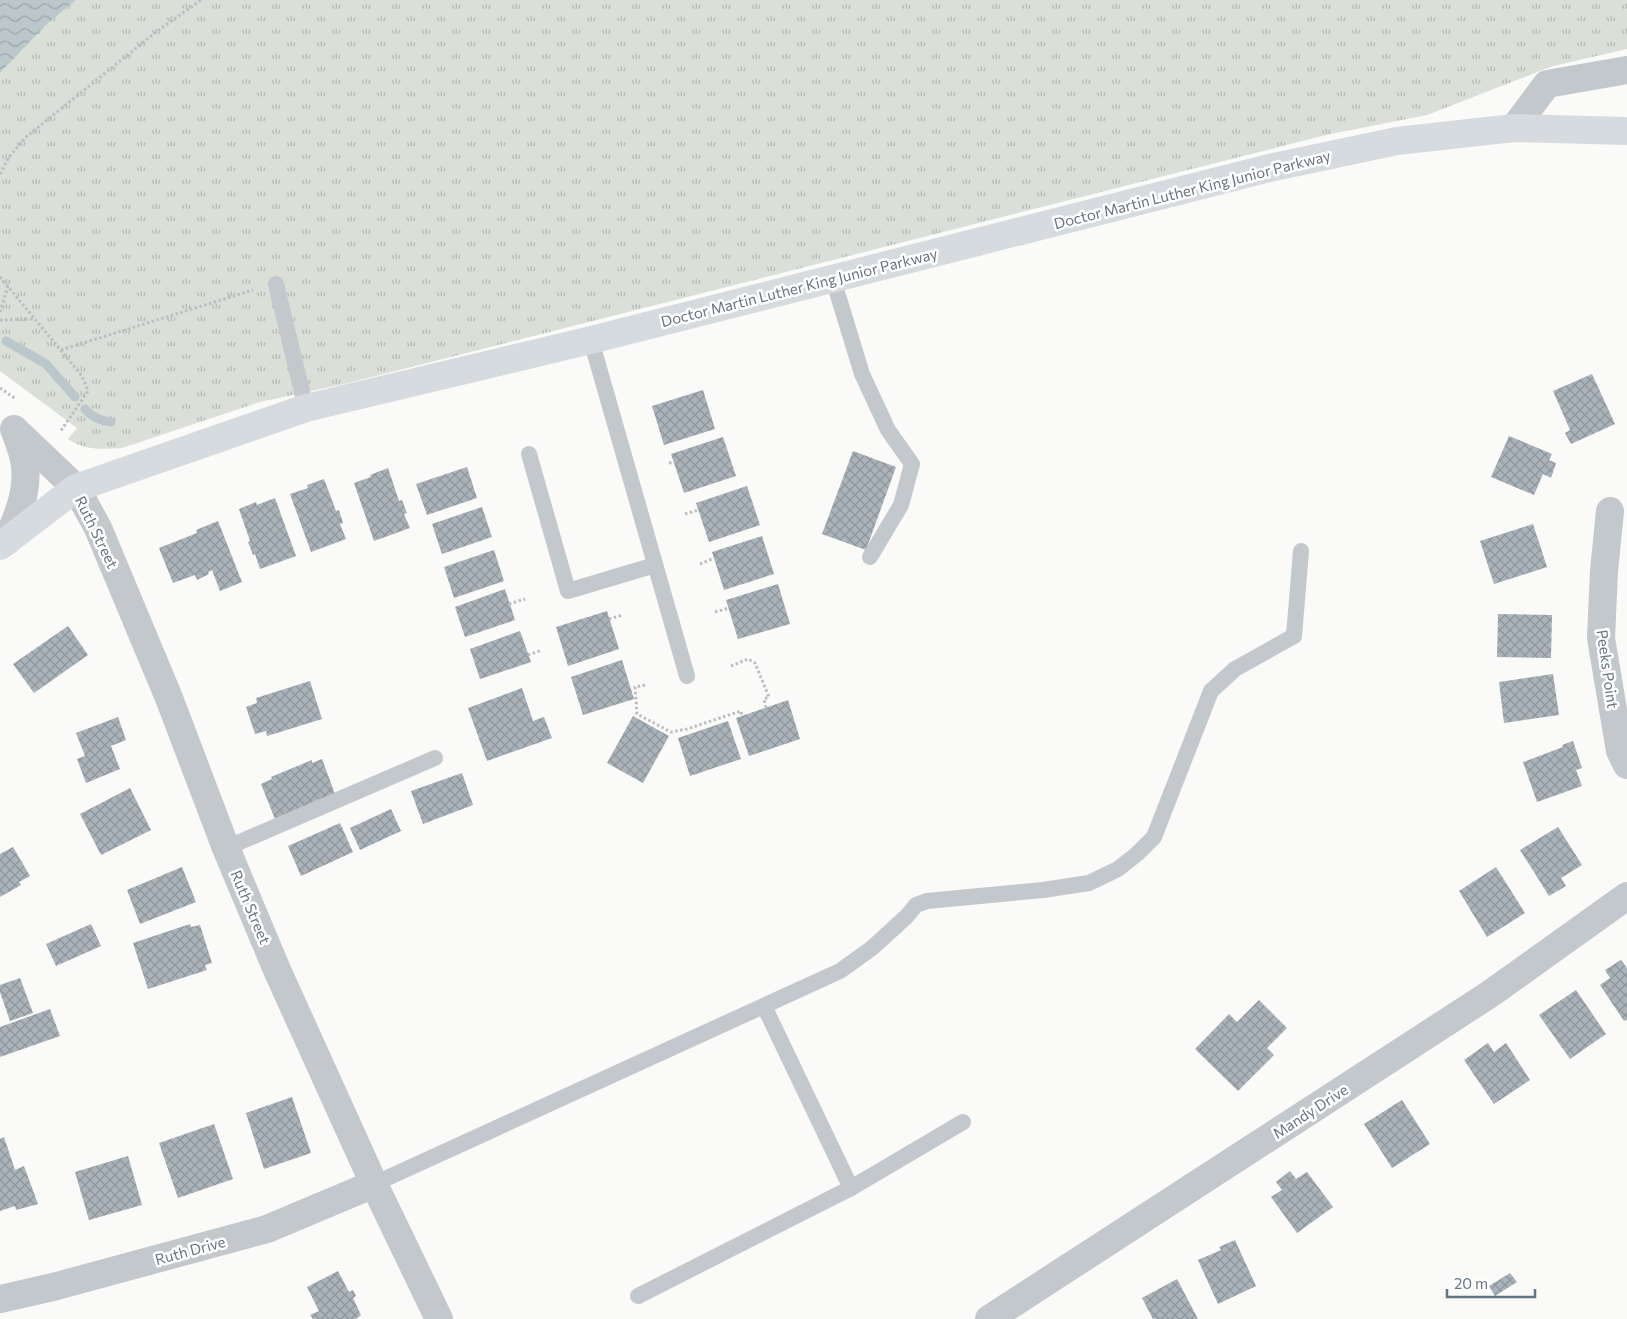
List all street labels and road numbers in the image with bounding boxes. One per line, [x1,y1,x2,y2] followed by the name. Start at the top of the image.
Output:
[1052,146,1332,232] street label: Doctor Martin Luther King Junior Parkway
[659,244,939,330] street label: Doctor Martin Luther King Junior Parkway
[72,493,122,571] street label: Ruth Street
[1594,628,1622,710] street label: Peeks Point
[227,867,275,947] street label: Ruth Street
[1269,1080,1351,1142] street label: Mandy Drive
[153,1232,227,1268] street label: Ruth Drive

